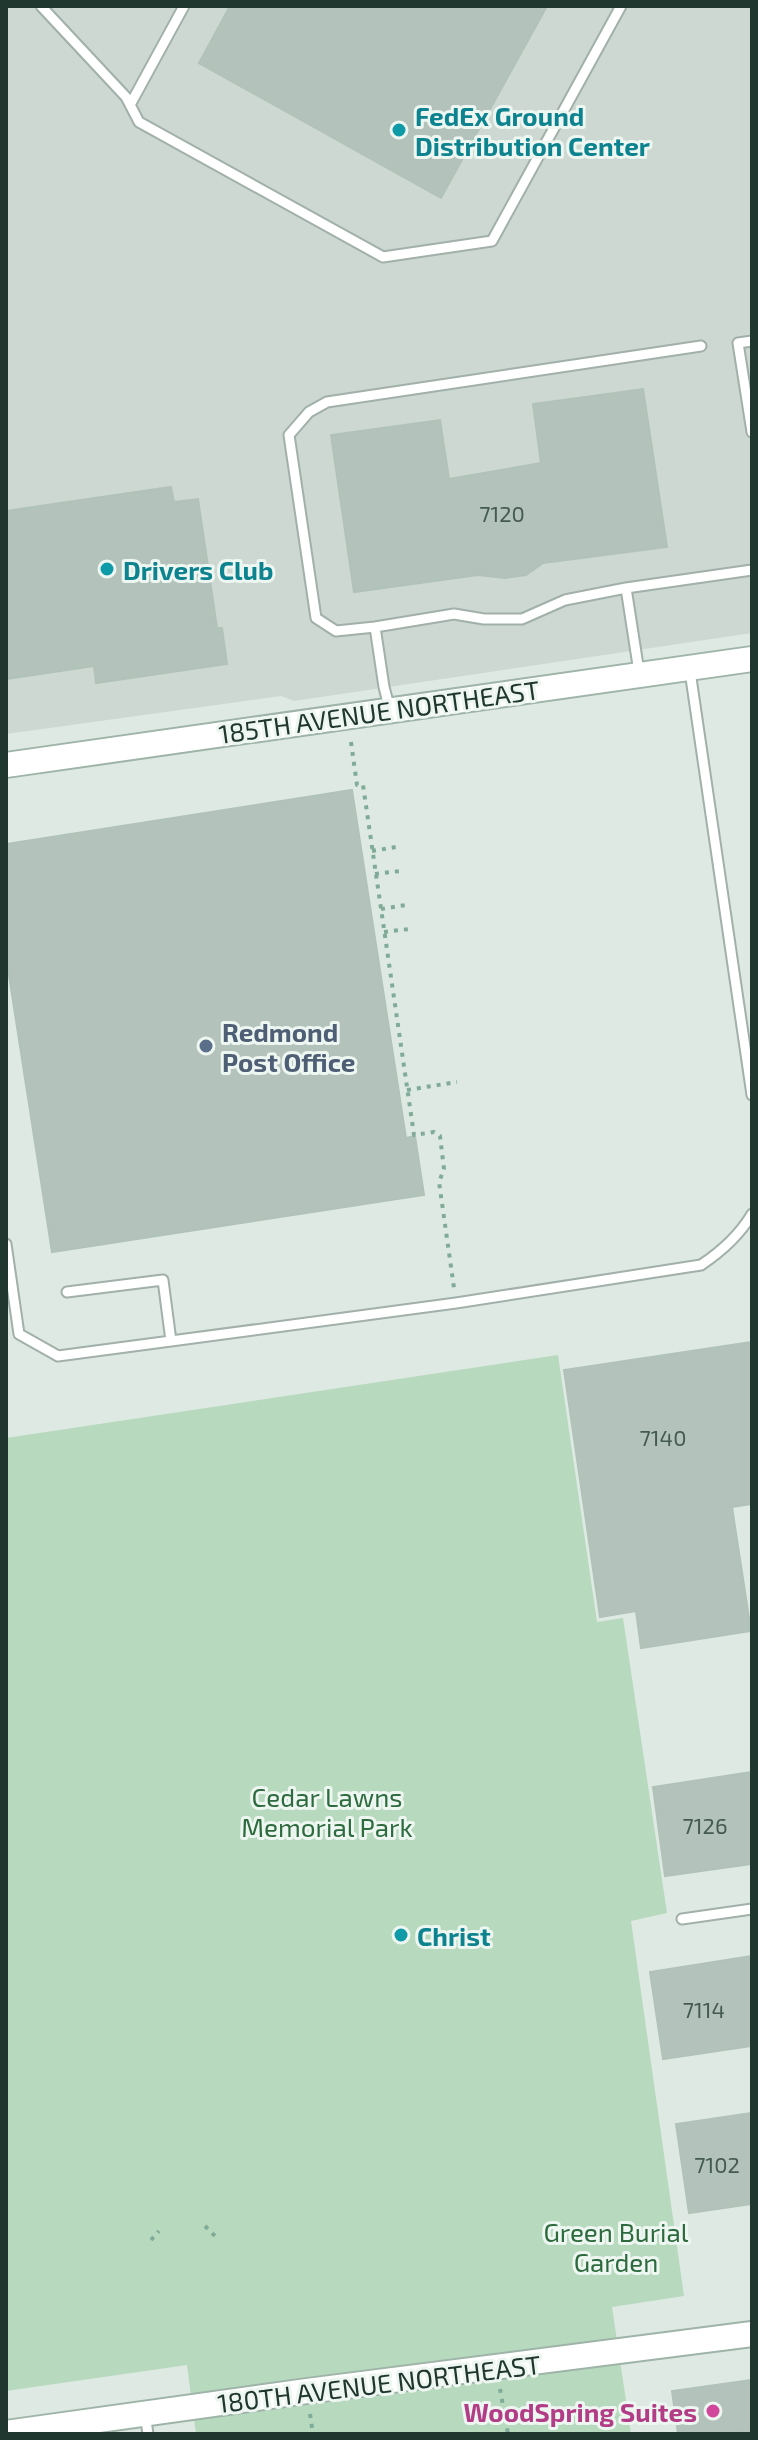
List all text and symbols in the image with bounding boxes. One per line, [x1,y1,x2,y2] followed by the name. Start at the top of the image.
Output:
[415,100,650,161] place label: FedEx Ground Distribution Center
[390,121,408,139] marker: FedEx Ground Distribution Center
[479,500,525,526] house number: 7120
[123,554,273,585] place label: Drivers Club
[98,560,116,578] marker: Drivers Club
[217,673,541,749] street label: 185TH AVENUE NORTHEAST
[222,1016,355,1077] place label: Redmond Post Office
[197,1037,215,1055] marker: Redmond Post Office
[640,1424,686,1450] house number: 7140
[241,1781,413,1842] park label: Cedar Lawns Memorial Park
[683,1812,727,1838] house number: 7126
[417,1920,491,1951] place label: Christ
[392,1926,410,1944] marker: Christ
[683,1996,725,2022] house number: 7114
[694,2151,740,2177] house number: 7102
[543,2216,689,2277] park label: Green Burial Garden
[216,2348,542,2418] street label: 180TH AVENUE NORTHEAST
[463,2396,697,2427] place label: WoodSpring Suites
[704,2402,722,2420] marker: WoodSpring Suites

